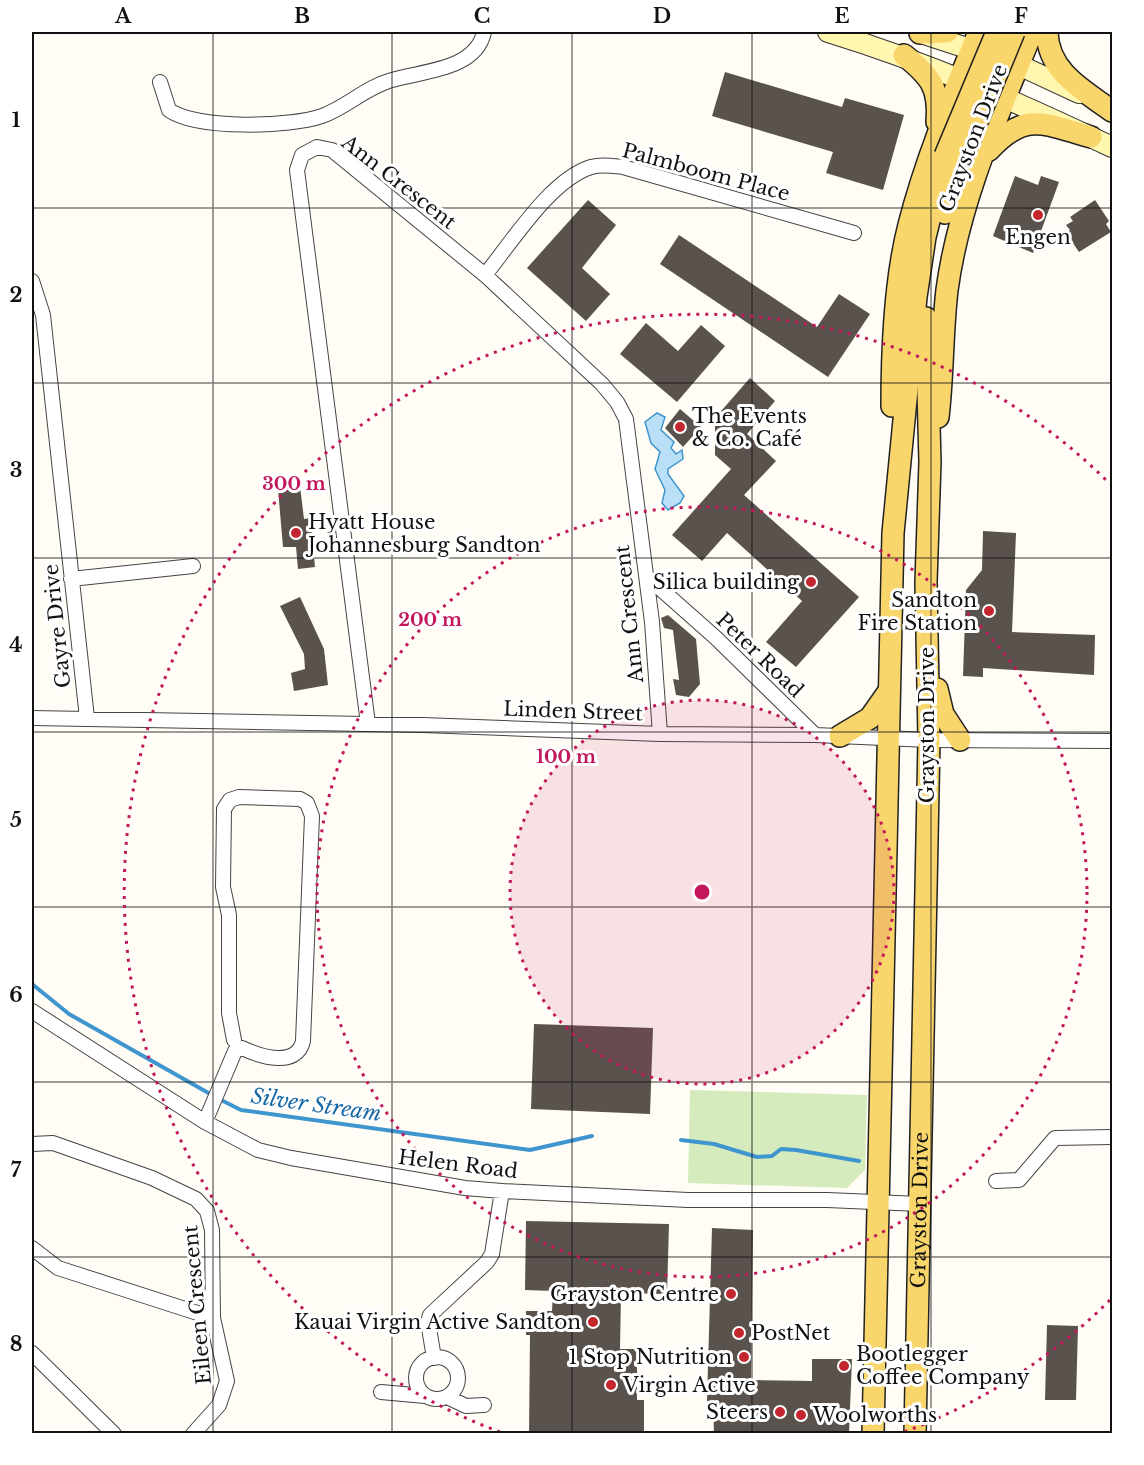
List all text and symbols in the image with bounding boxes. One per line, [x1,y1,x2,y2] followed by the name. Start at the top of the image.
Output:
[114,4,132,28] text: A
[294,4,310,28] text: B
[474,4,490,28] text: C
[653,4,671,28] text: D
[834,4,850,28] text: E
[1014,4,1028,28] text: F
[934,61,1012,215] street label: Grayston Drive
[12,108,21,132] text: 1
[336,129,461,234] street label: Ann Crescent
[620,138,792,206] street label: Palmboom Place
[1031,208,1045,222] marker: Engen
[1005,225,1071,249] place label: Engen
[9,283,23,307] text: 2
[692,404,807,451] place label: The Events & Co. Café
[673,420,687,434] marker: The Events & Co. Café
[10,458,22,482] text: 3
[262,473,326,495] text: 300 m
[305,510,541,557] place label: Hyatt House Johannesburg Sandton
[289,526,303,540] marker: Hyatt House Johannesburg Sandton
[610,544,648,685] street label: Ann Crescent
[39,563,75,689] street label: Gayre Drive
[653,570,800,594] place label: Silica building
[804,575,818,589] marker: Silica building
[858,588,977,635] place label: Sandton Fire Station
[982,604,996,618] marker: Sandton Fire Station
[712,608,808,702] street label: Peter Road
[398,609,462,631] text: 200 m
[9,633,23,657] text: 4
[915,647,939,803] street label: Grayston Drive
[503,697,644,725] street label: Linden Street
[536,746,596,768] text: 100 m
[10,808,22,832] text: 5
[692,882,712,902] centre of rings
[9,983,23,1007] text: 6
[249,1083,383,1127] water label: Silver Stream
[906,1132,933,1289] street label: Grayston Drive
[397,1145,519,1183] street label: Helen Road
[11,1158,22,1182] text: 7
[178,1224,216,1386] street label: Eileen Crescent
[550,1282,719,1306] place label: Grayston Centre
[724,1287,738,1301] marker: Grayston Centre
[294,1310,581,1334] place label: Kauai Virgin Active Sandton
[586,1315,600,1329] marker: Kauai Virgin Active Sandton
[751,1321,831,1345] place label: PostNet
[732,1326,746,1340] marker: PostNet
[10,1332,22,1356] text: 8
[856,1342,1030,1389] place label: Bootlegger Coffee Company
[568,1345,732,1369] place label: 1 Stop Nutrition
[737,1350,751,1364] marker: 1 Stop Nutrition
[837,1359,851,1373] marker: Bootlegger Coffee Company
[622,1373,756,1397] place label: Virgin Active
[604,1378,618,1392] marker: Virgin Active
[706,1400,768,1424] place label: Steers
[812,1403,937,1427] place label: Woolworths
[773,1405,787,1419] marker: Steers
[794,1408,808,1422] marker: Woolworths

